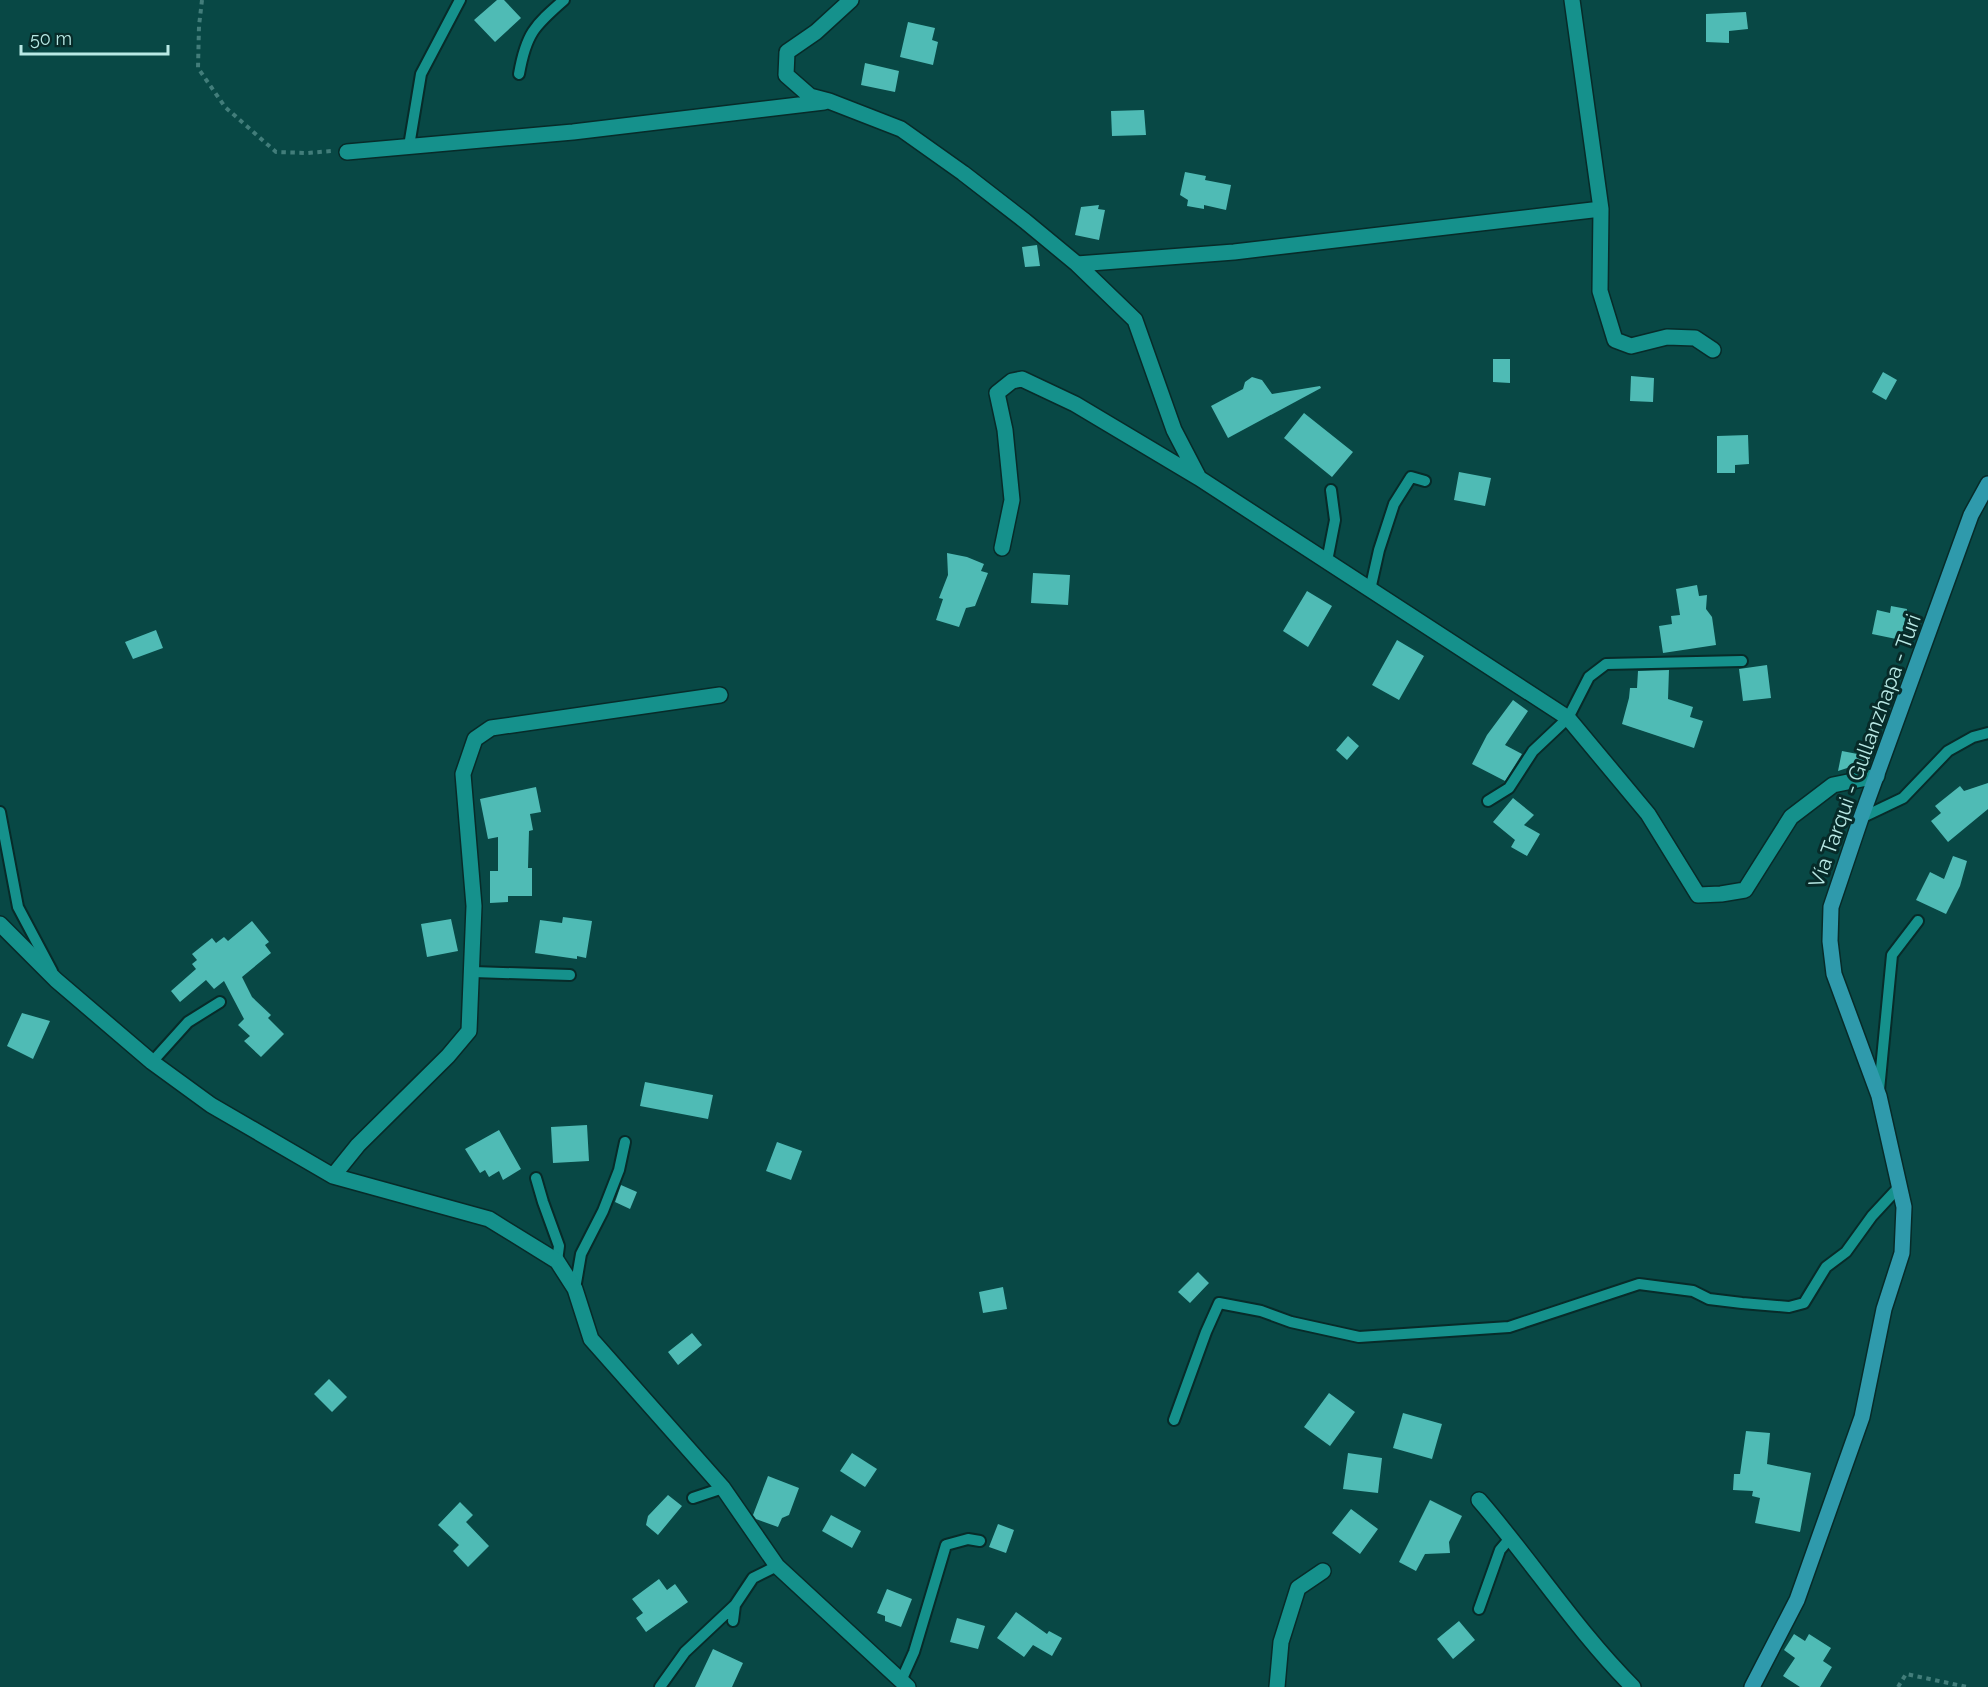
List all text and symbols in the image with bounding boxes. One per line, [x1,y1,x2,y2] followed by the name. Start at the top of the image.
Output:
[21,18,168,56] scale bar
[30,28,72,49] text: 50 m
[1803,611,1926,891] street label: Vía Tarqui - Gullanzhapa - Turi

